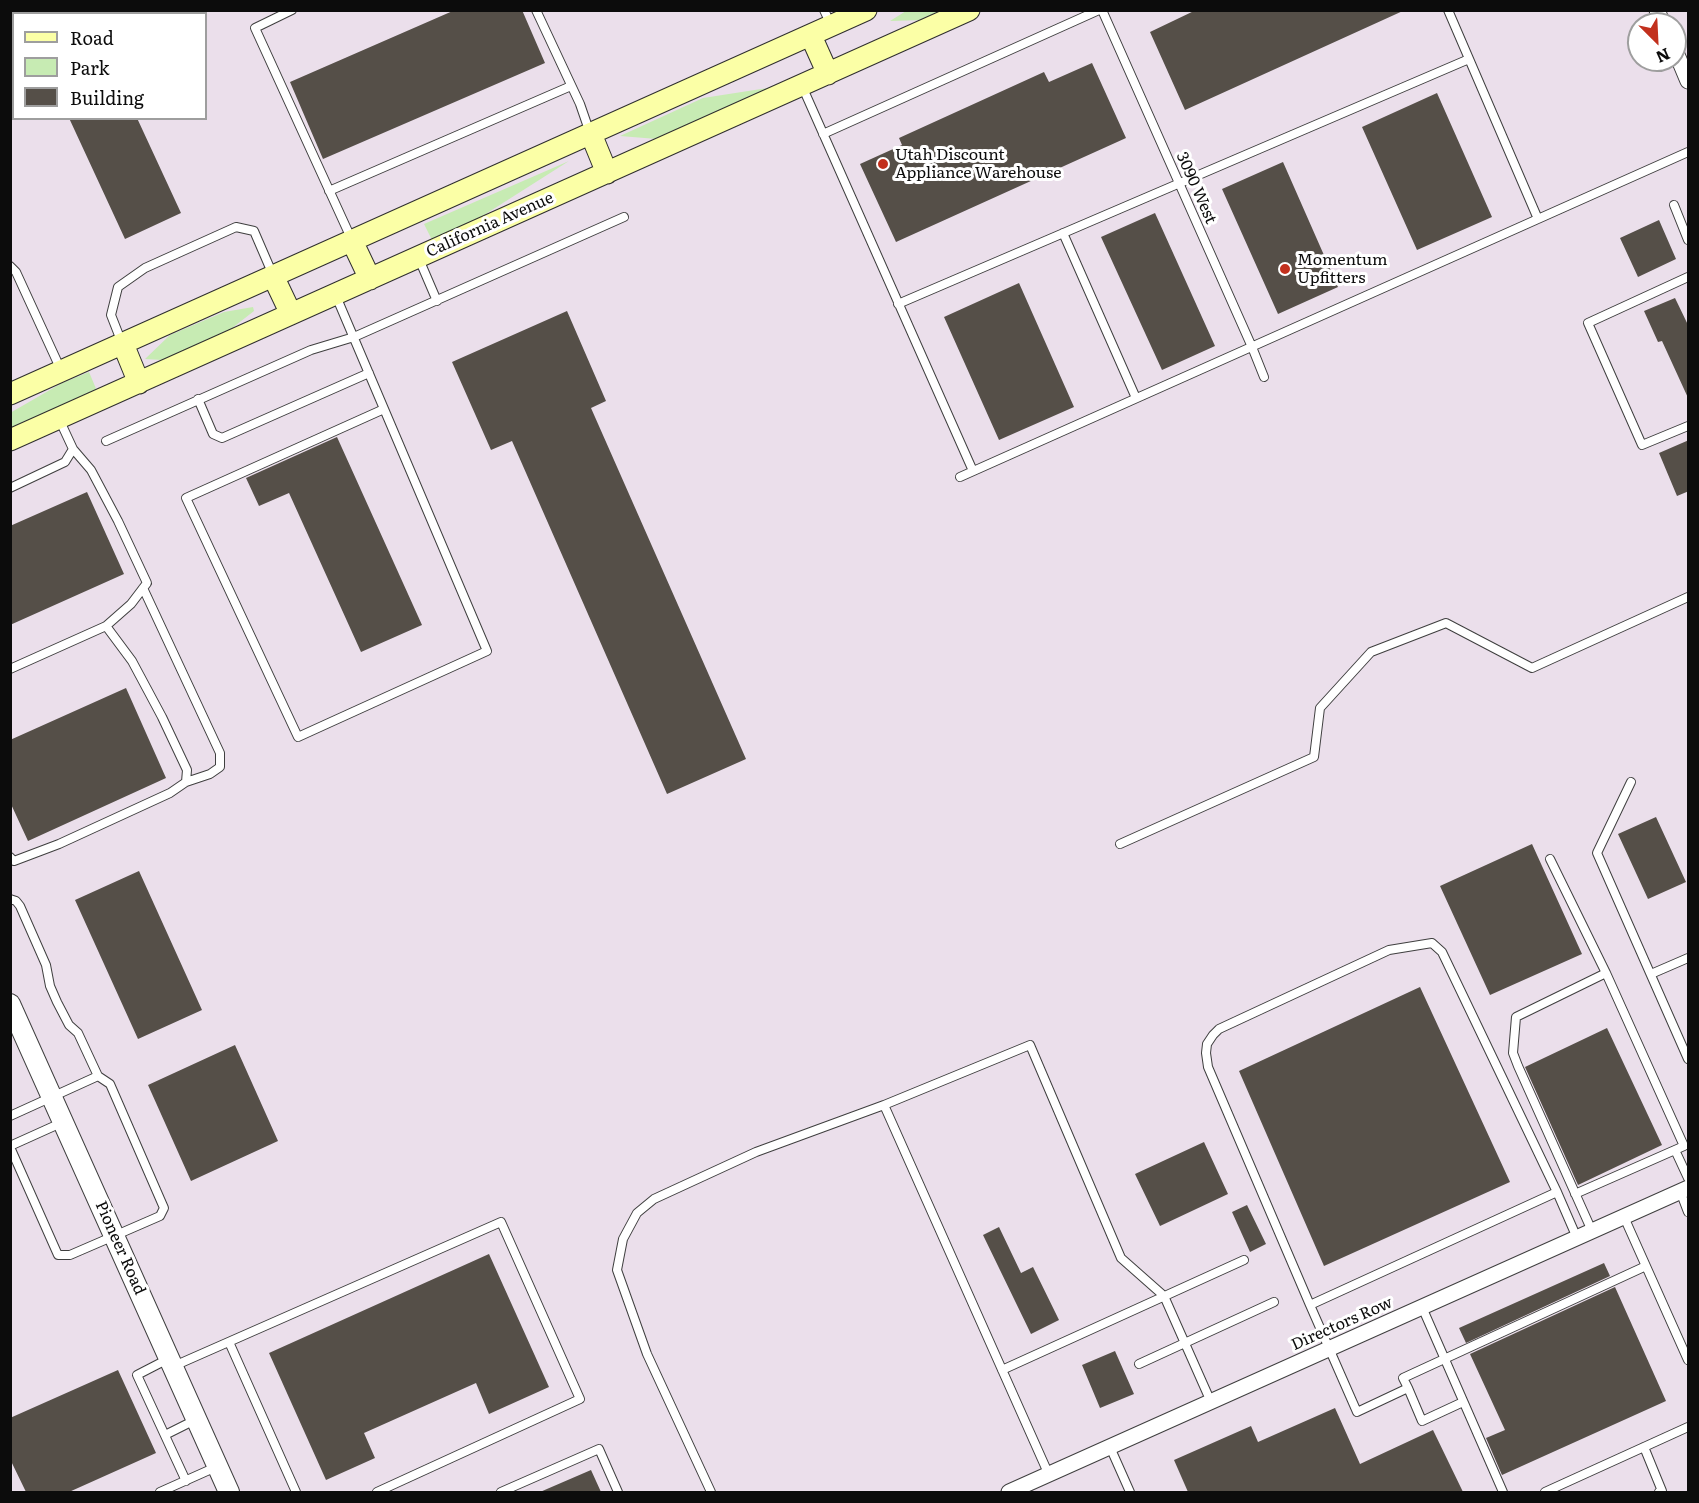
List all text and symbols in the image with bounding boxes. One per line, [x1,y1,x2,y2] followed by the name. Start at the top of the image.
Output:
[12,12,207,120] legend
[1627,12,1687,72] north arrow
[70,24,114,51] text: Road
[1652,43,1675,70] text: N
[70,54,109,81] text: Park
[70,84,144,111] text: Building
[895,145,1061,183] place label: Utah Discount Appliance Warehouse
[1172,149,1220,227] street label: 3090 West
[876,157,890,171] marker: Utah Discount Appliance Warehouse
[423,188,557,262] street label: California Avenue
[1297,250,1388,288] place label: Momentum Upfitters
[1278,262,1292,276] marker: Momentum Upfitters
[91,1198,149,1298] street label: Pioneer Road
[1288,1293,1396,1355] street label: Directors Row

